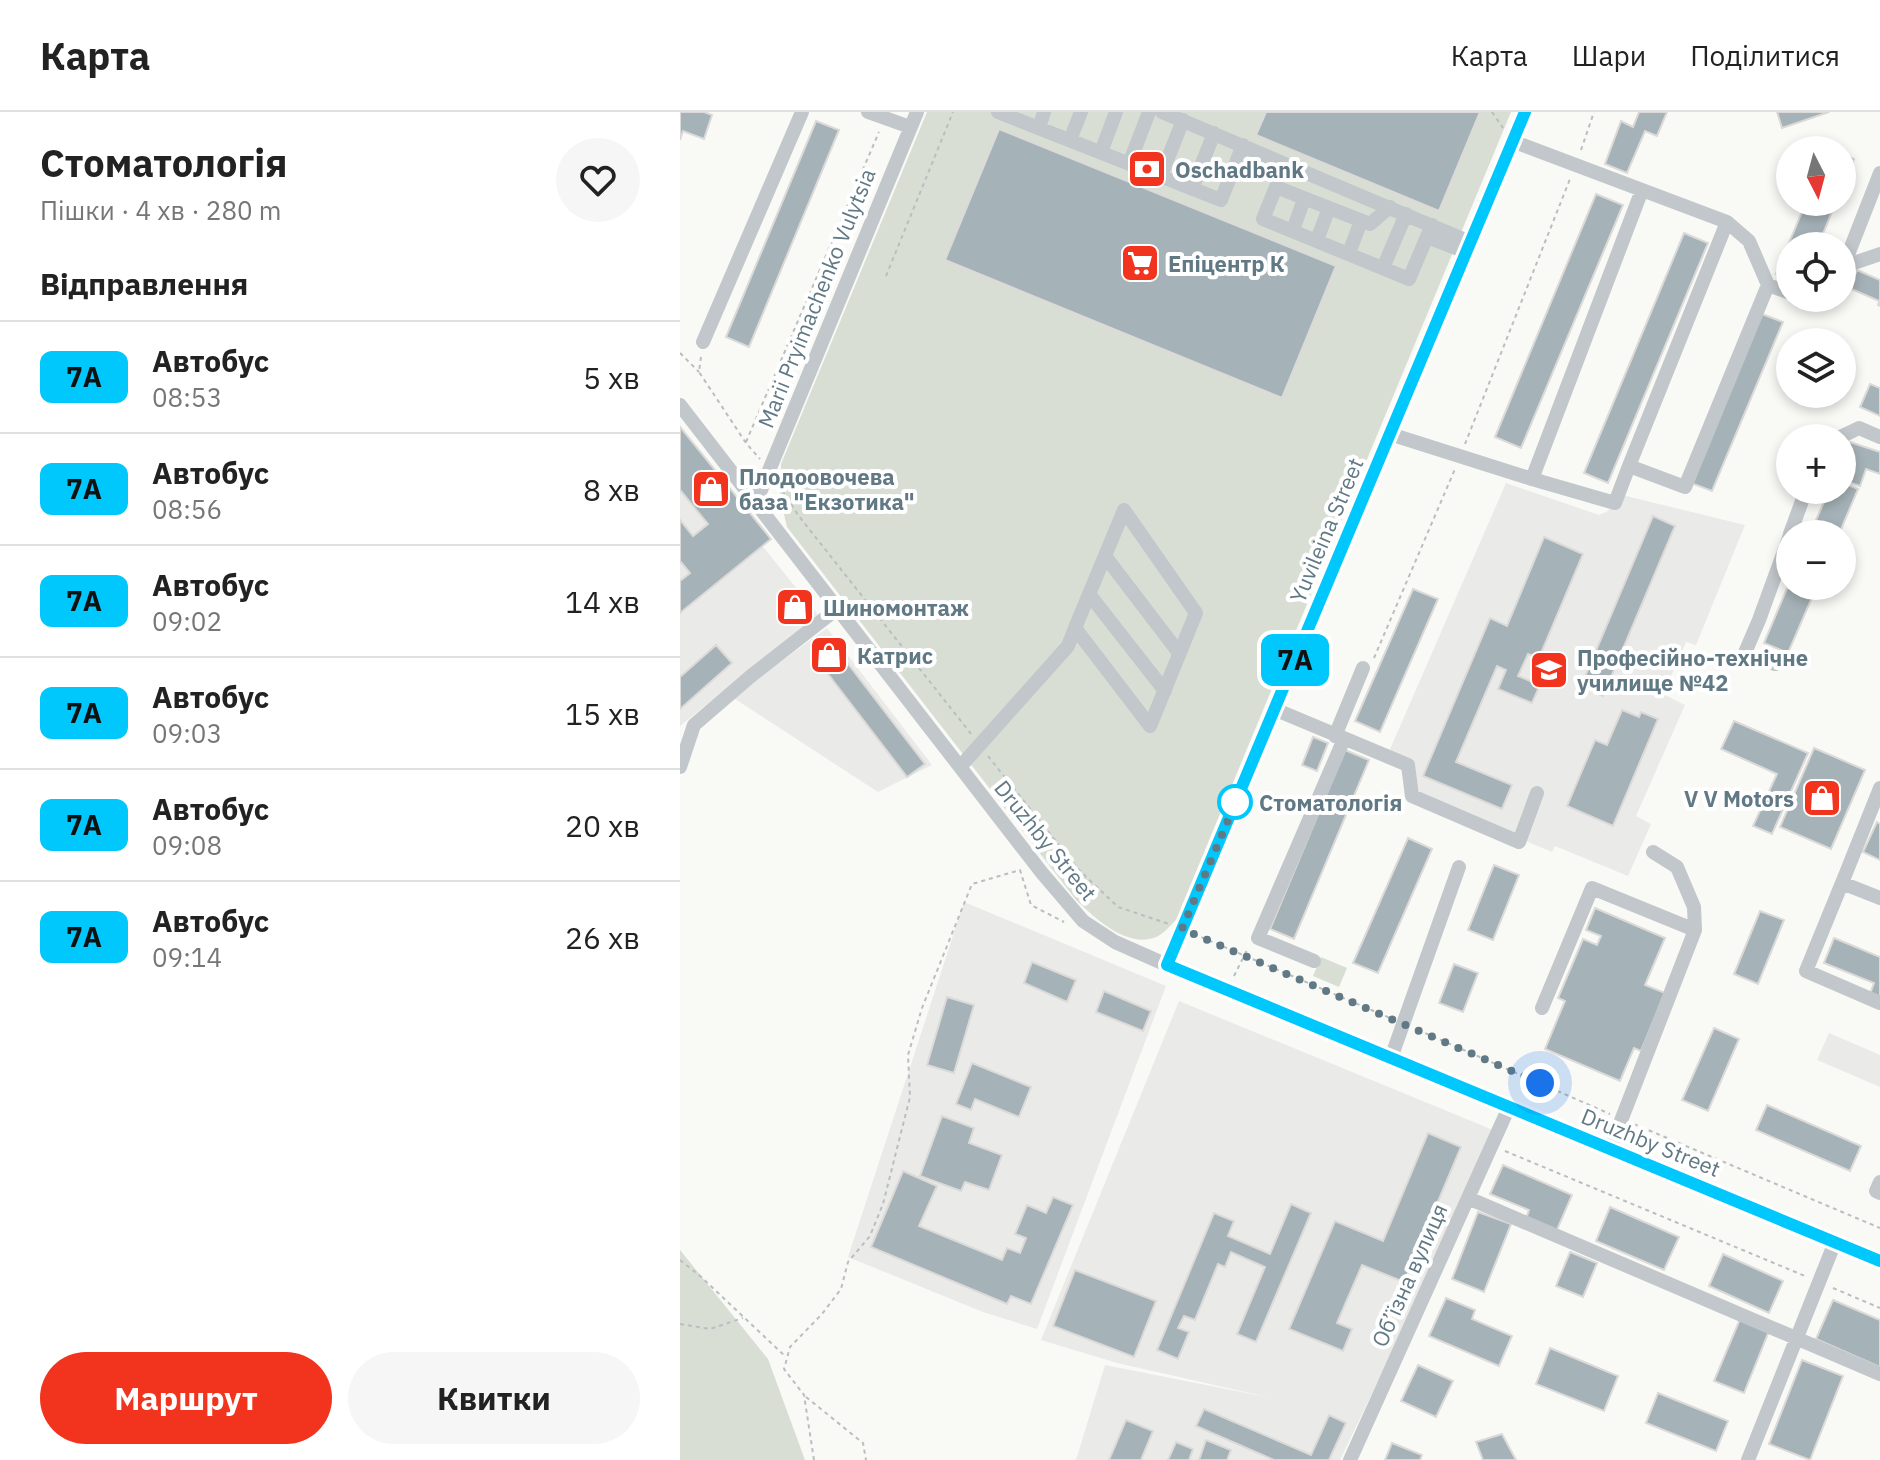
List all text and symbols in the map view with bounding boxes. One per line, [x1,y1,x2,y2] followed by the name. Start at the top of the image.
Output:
[40,31,150,80] text: Карта
[1451,37,1528,74] text: Карта
[1572,37,1646,74] text: Шари
[1690,37,1840,74] text: Поділитися
[1776,136,1856,216] north arrow
[1776,136,1856,600] map controls
[40,138,287,187] text: Стоматологія
[556,138,640,222] button: heart
[1126,148,1168,190] bank icon: Oschadbank
[1175,155,1304,184] place label: Oschadbank
[751,164,882,432] street label: Marii Pryimachenko Vulytsia
[40,193,281,227] text: Пішки · 4 хв · 280 m
[1776,232,1856,312] button: locate
[1119,242,1161,284] supermarket icon: Епіцентр К
[1168,249,1285,278] place label: Епіцентр К
[40,264,248,303] text: Відправлення
[1776,328,1856,408] button: layers
[152,341,269,380] text: Автобус
[66,358,102,395] text: 7А
[583,358,640,397] text: 5 хв
[152,380,222,414] text: 08:53
[1776,424,1856,504] button: +
[152,453,269,492] text: Автобус
[1282,453,1370,607] street label: Yuvileina Street
[739,462,915,516] place label: Плодоовочева база "Екзотика"
[690,468,732,510] shop icon: Плодоовочева база "Екзотика"
[66,470,102,507] text: 7А
[583,470,640,509] text: 8 хв
[152,492,222,526] text: 08:56
[1776,520,1856,600] button: −
[152,565,269,604] text: Автобус
[66,582,102,619] text: 7А
[565,582,640,621] text: 14 хв
[774,586,816,628] shop icon: Шиномонтаж
[823,593,969,622] place label: Шиномонтаж
[152,604,222,638] text: 09:02
[808,634,850,676] shop icon: Катрис
[1259,634,1331,686] line badge: 7А
[857,641,933,670] place label: Катрис
[1277,641,1313,678] text: 7А
[1577,643,1808,697] place label: Професійно-технічне училище №42
[1528,649,1570,691] school or university icon: Професійно-технічне училище №42
[152,677,269,716] text: Автобус
[66,694,102,731] text: 7А
[565,694,640,733] text: 15 хв
[152,716,222,750] text: 09:03
[988,774,1104,906] street label: Druzhby Street
[1801,777,1843,819] shop icon: V V Motors
[1684,784,1794,813] place label: V V Motors
[1218,785,1252,819] marker: Стоматологія
[1259,788,1402,817] place label: Стоматологія
[152,789,269,828] text: Автобус
[66,806,102,843] text: 7А
[565,806,640,845] text: 20 хв
[152,828,222,862] text: 09:08
[152,901,269,940] text: Автобус
[66,918,102,955] text: 7А
[565,918,640,957] text: 26 хв
[152,940,222,974] text: 09:14
[1520,1063,1560,1103] your location
[1577,1101,1725,1183] street label: Druzhby Street
[1364,1199,1454,1351] street label: Об’їзна вулиця
[40,1352,332,1444] button: Маршрут
[348,1352,640,1444] button: Квитки

